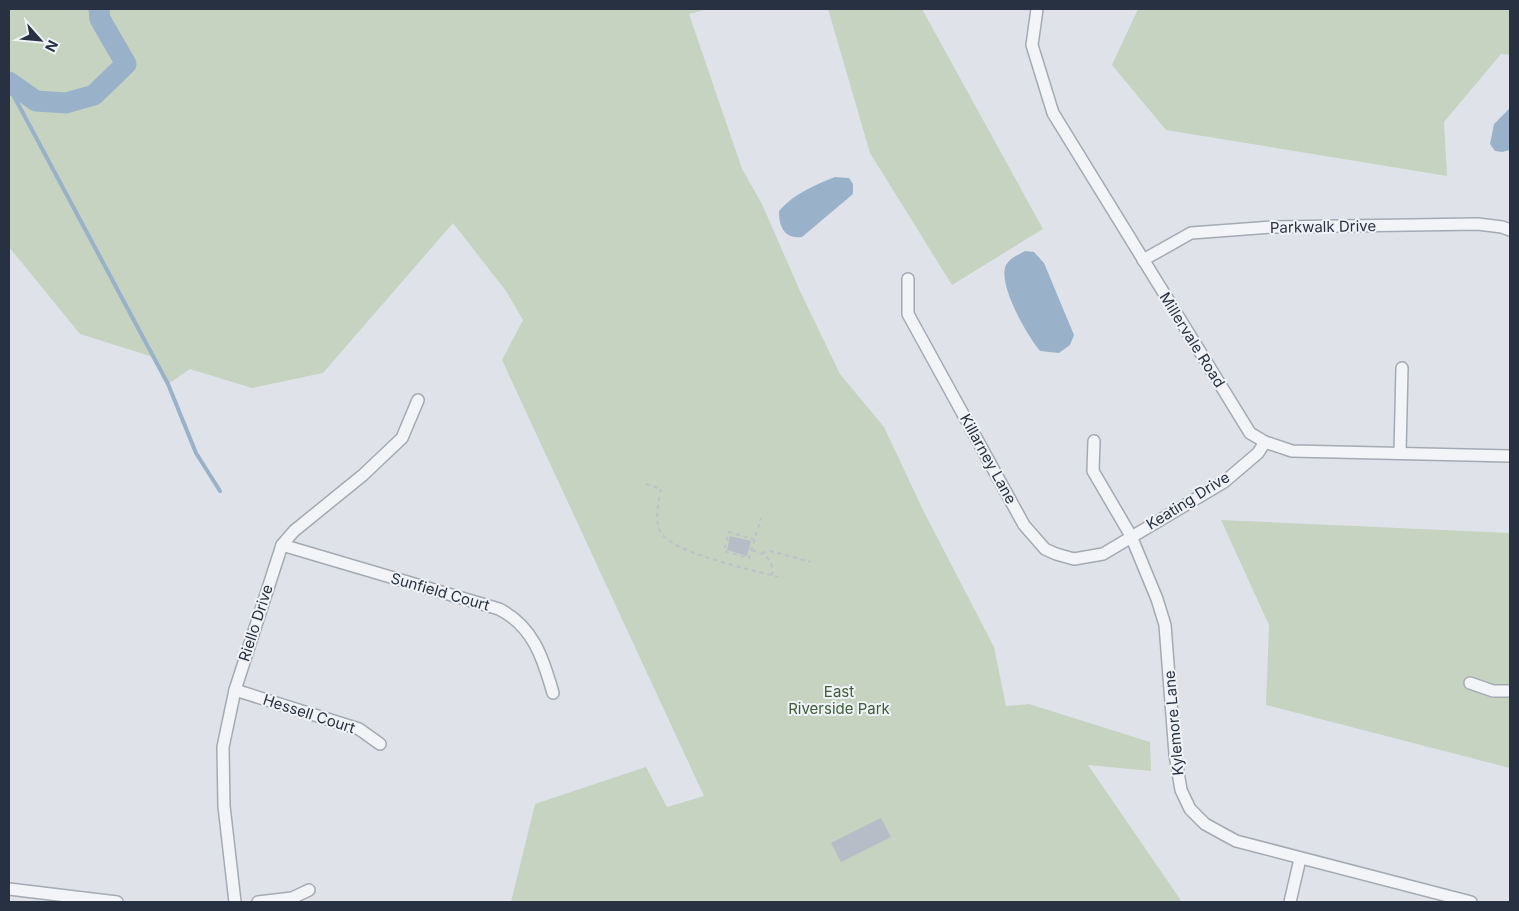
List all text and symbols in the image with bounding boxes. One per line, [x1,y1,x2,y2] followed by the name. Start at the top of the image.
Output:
[15,15,65,65] north arrow
[42,38,62,55] text: N
[1270,216,1376,237] street label: Parkwalk Drive
[1156,289,1229,391] street label: Millervale Road
[956,410,1021,507] street label: Killarney Lane
[1142,467,1233,534] street label: Keating Drive
[389,568,492,615] street label: Sunfield Court
[234,582,277,664] street label: Riello Drive
[1159,670,1188,776] street label: Kylemore Lane
[788,682,891,718] park label: East Riverside Park
[261,690,358,737] street label: Hessell Court

